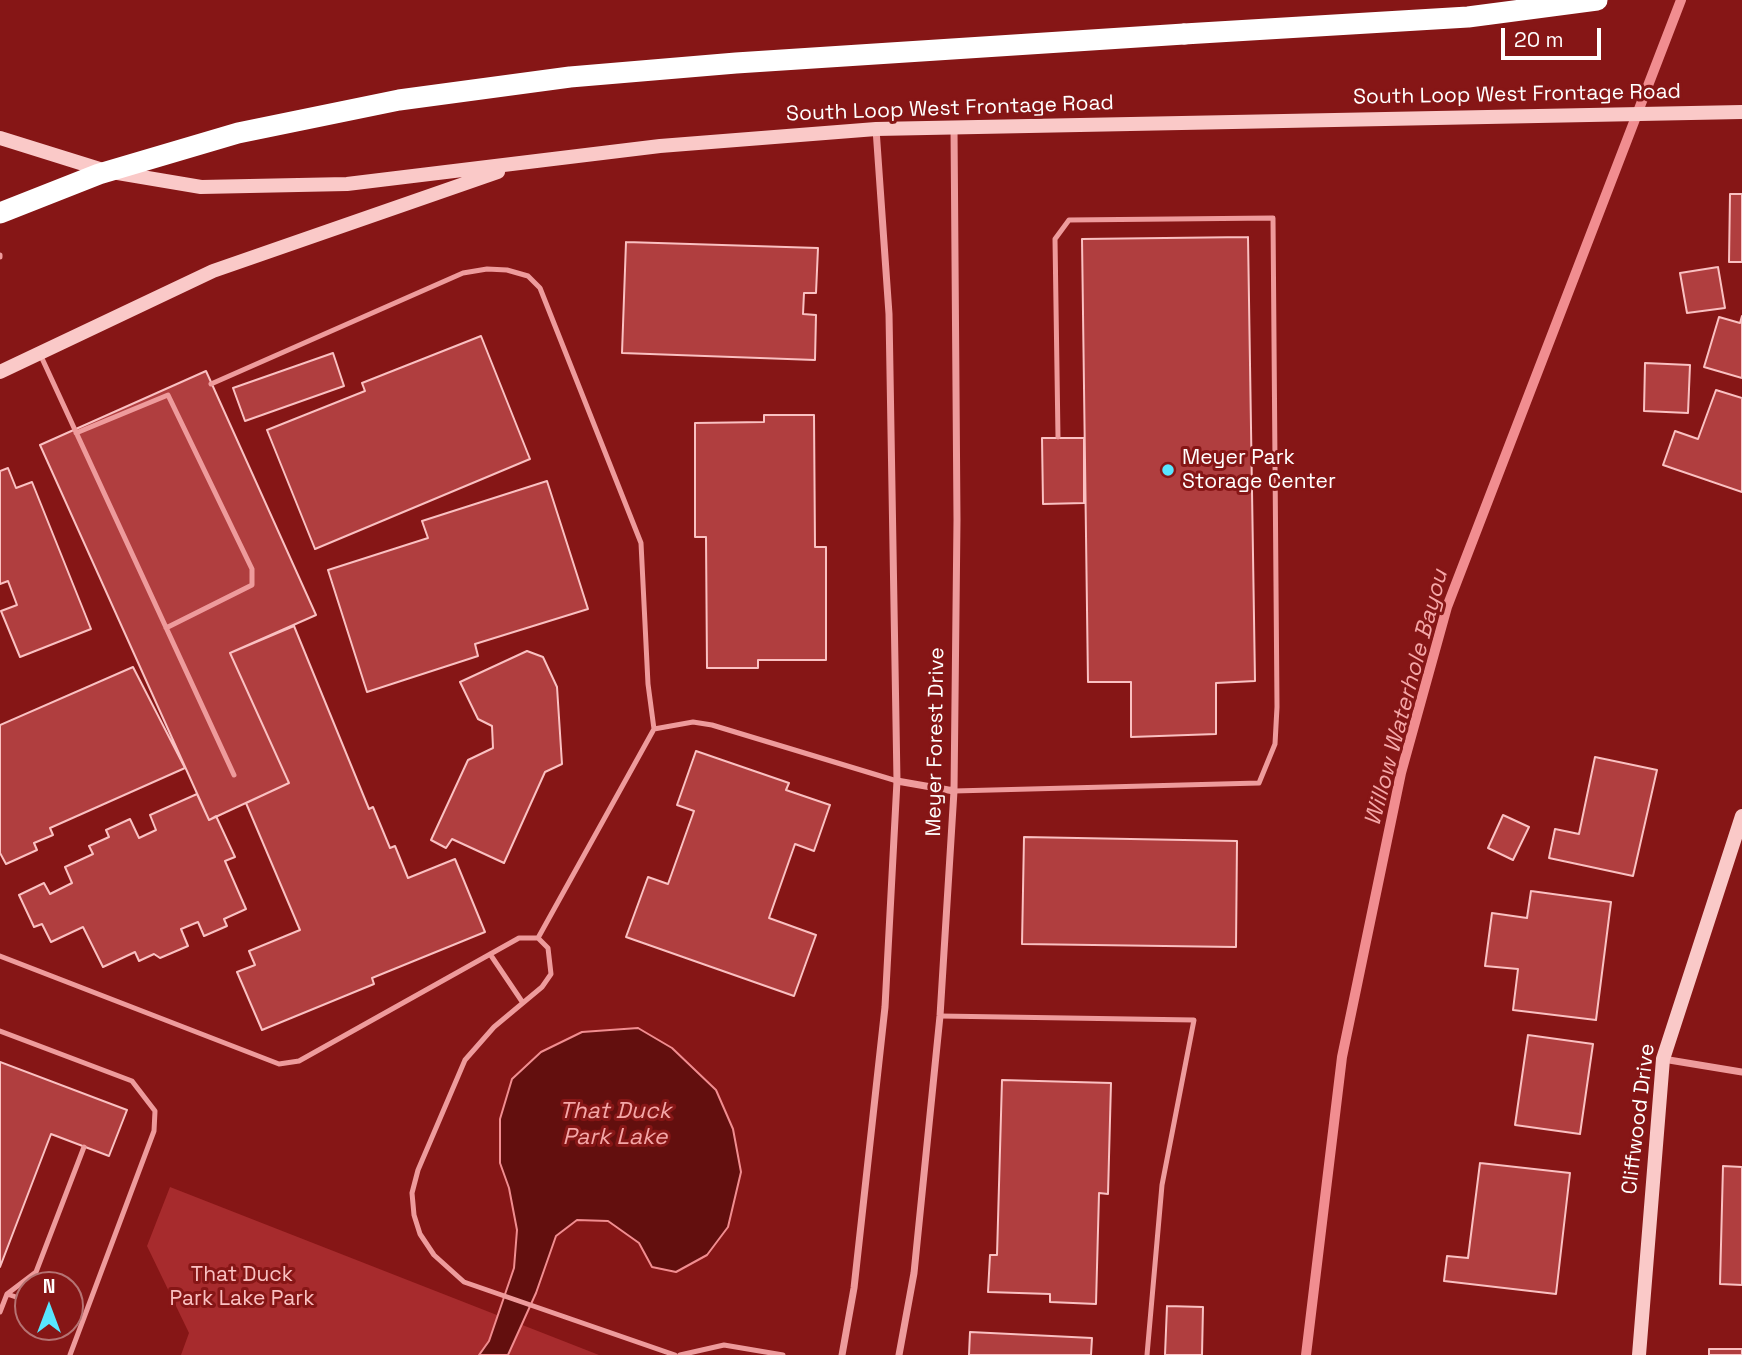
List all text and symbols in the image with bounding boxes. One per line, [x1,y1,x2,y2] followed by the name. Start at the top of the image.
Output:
[1504,14,1604,58] scale bar
[1514,26,1564,53] text: 20 m
[1353,80,1681,110] street label: South Loop West Frontage Road
[786,91,1114,127] street label: South Loop West Frontage Road
[1182,445,1336,495] place label: Meyer Park Storage Center
[1160,462,1176,478] marker: Meyer Park Storage Center
[1359,567,1455,829] water label: Willow Waterhole Bayou
[922,647,950,837] street label: Meyer Forest Drive
[1617,1042,1661,1196] street label: Cliffwood Drive
[559,1098,671,1152] water label: That Duck Park Lake
[170,1262,314,1312] park label: That Duck Park Lake Park
[14,1271,84,1341] north arrow
[43,1274,55,1299] text: N

